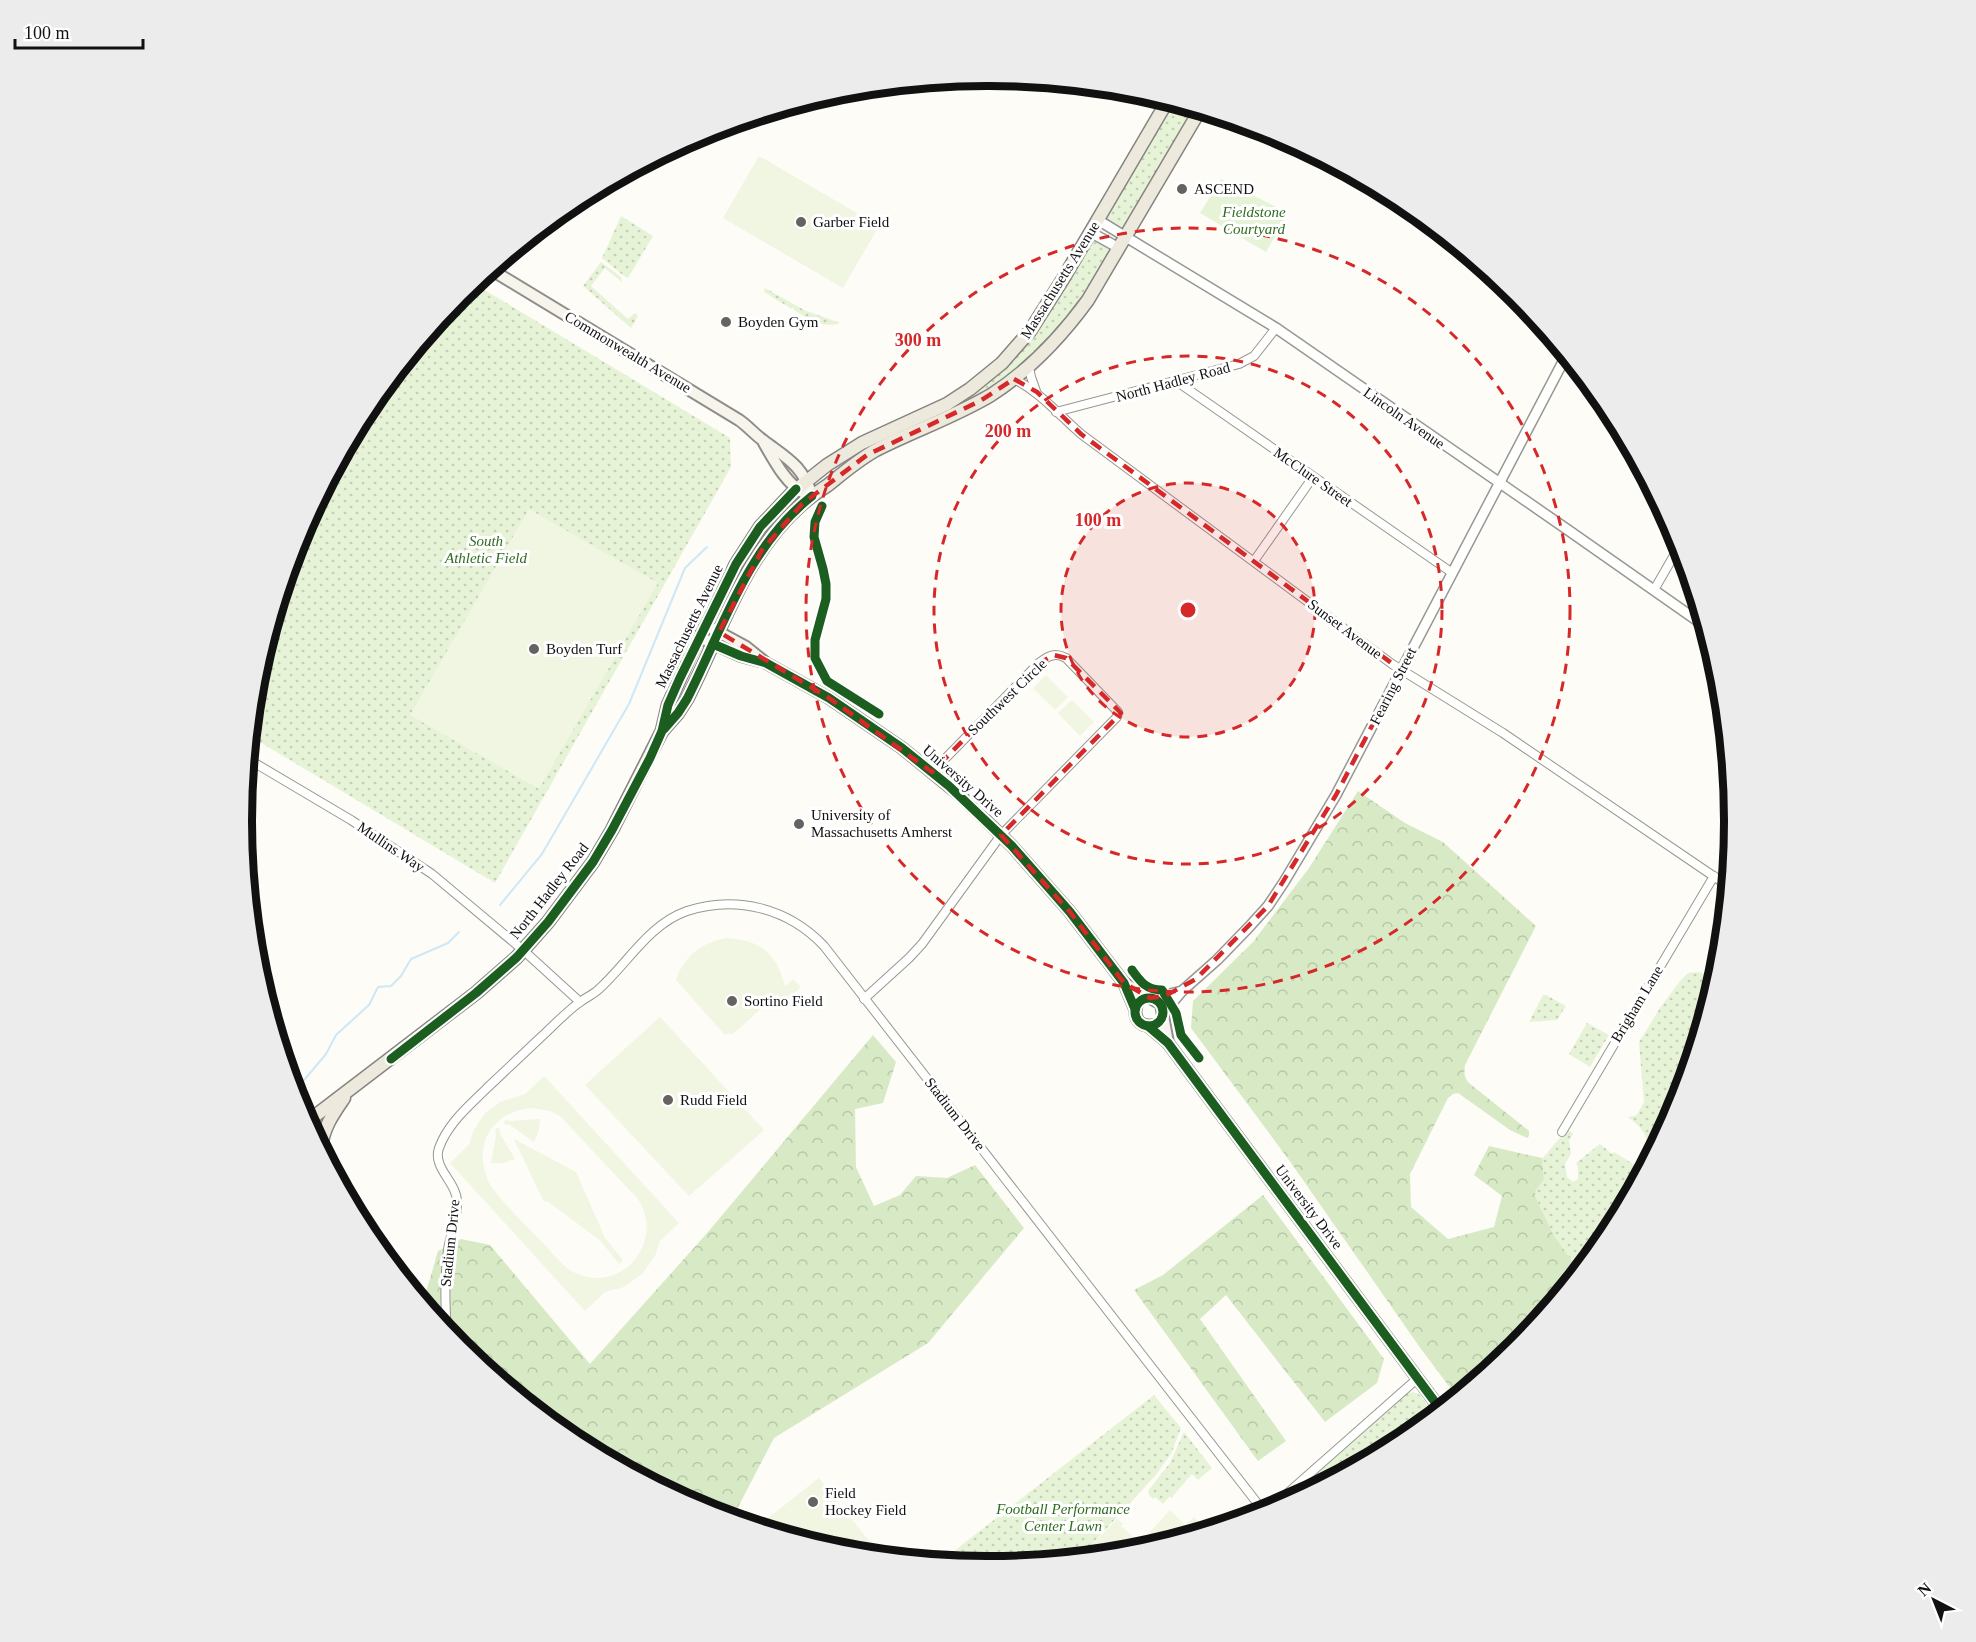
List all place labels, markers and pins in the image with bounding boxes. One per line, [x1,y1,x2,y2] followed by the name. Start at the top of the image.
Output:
[1194,181,1254,197] place label: ASCEND
[1175,182,1189,196] marker: ASCEND
[813,214,890,230] place label: Garber Field
[794,215,808,229] marker: Garber Field
[738,314,819,330] place label: Boyden Gym
[719,315,733,329] marker: Boyden Gym
[1178,600,1198,620] centre of rings
[546,641,622,657] place label: Boyden Turf
[527,642,541,656] marker: Boyden Turf
[811,807,953,840] place label: University of Massachusetts Amherst
[792,817,806,831] marker: University of Massachusetts Amherst
[744,993,823,1009] place label: Sortino Field
[725,994,739,1008] marker: Sortino Field
[680,1092,748,1108] place label: Rudd Field
[661,1093,675,1107] marker: Rudd Field
[825,1485,907,1518] place label: Field Hockey Field
[806,1495,820,1509] marker: Field Hockey Field

